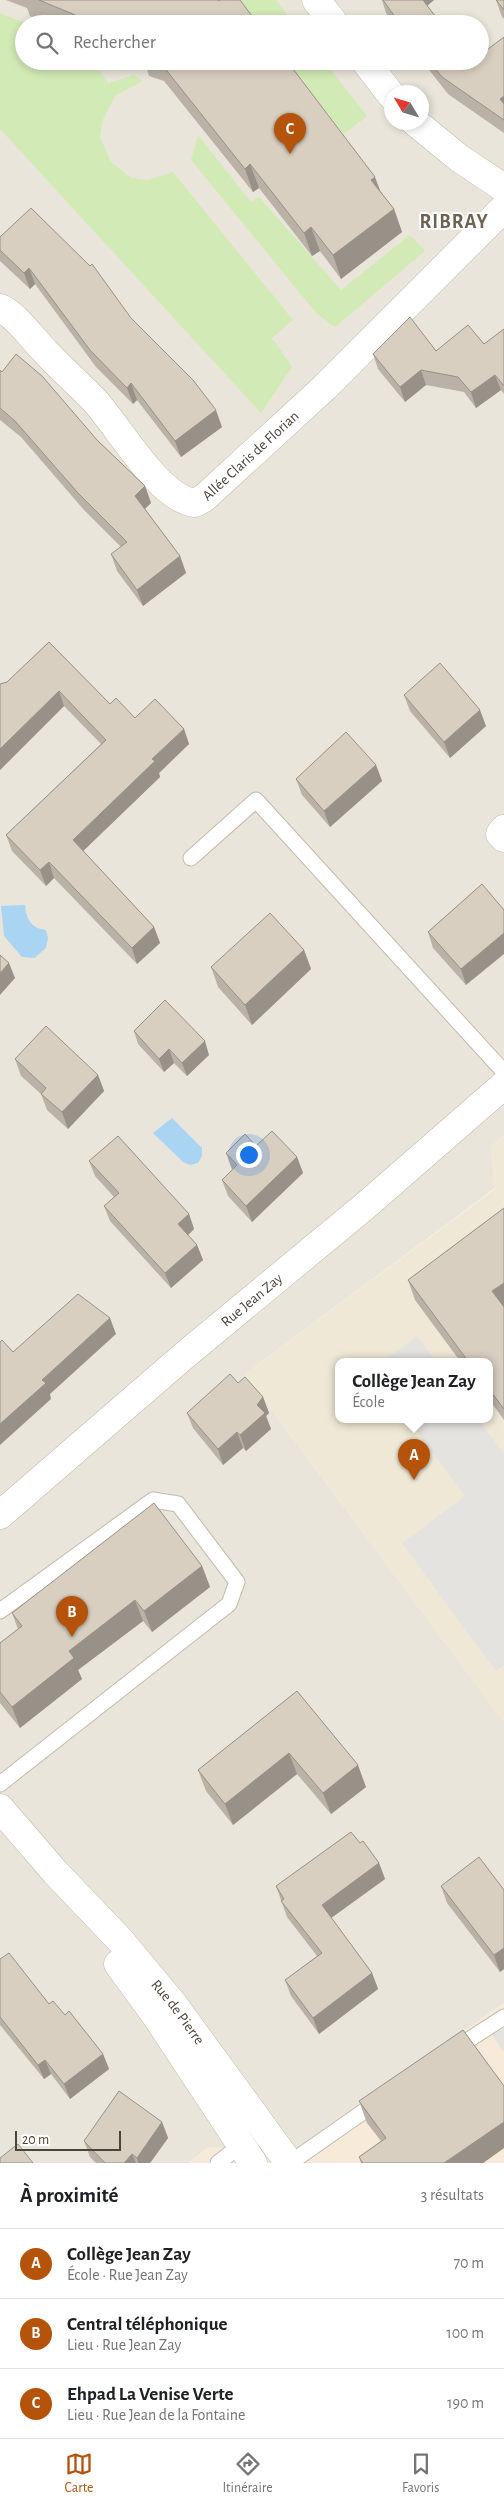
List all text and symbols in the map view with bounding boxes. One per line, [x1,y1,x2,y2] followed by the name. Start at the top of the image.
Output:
[15,15,489,70] search box
[33,29,61,57] icon: search
[73,33,156,52] text: Rechercher
[384,85,429,130] north arrow
[274,113,306,154] pin: C
[419,212,489,232] district label: RIBRAY
[199,408,301,503] street label: Allée Claris de Florian
[236,1142,262,1168] your location
[218,1270,285,1329] street label: Rue Jean Zay
[335,1358,493,1423] popup
[352,1372,476,1391] text: Collège Jean Zay
[352,1394,385,1410] text: École
[398,1439,430,1480] pin: A
[56,1596,88,1637] pin: B
[149,1977,208,2047] street label: Rue de Pierre
[15,2128,121,2151] scale bar
[22,2133,49,2147] text: 20 m
[20,2185,118,2206] text: À proximité
[421,2187,484,2203] text: 3 résultats
[67,2245,191,2264] text: Collège Jean Zay
[31,2255,41,2271] text: A
[453,2255,484,2271] text: 70 m
[67,2267,188,2283] text: École · Rue Jean Zay
[67,2315,228,2334] text: Central téléphonique
[31,2325,41,2341] text: B
[446,2325,484,2341] text: 100 m
[67,2337,181,2353] text: Lieu · Rue Jean Zay
[67,2385,234,2404] text: Ehpad La Venise Verte
[32,2395,40,2411] text: C
[447,2395,484,2411] text: 190 m
[67,2407,245,2423] text: Lieu · Rue Jean de la Fontaine
[65,2450,93,2497] tab: Carte
[222,2450,273,2497] tab: Itinéraire
[402,2450,439,2497] tab: Favoris

